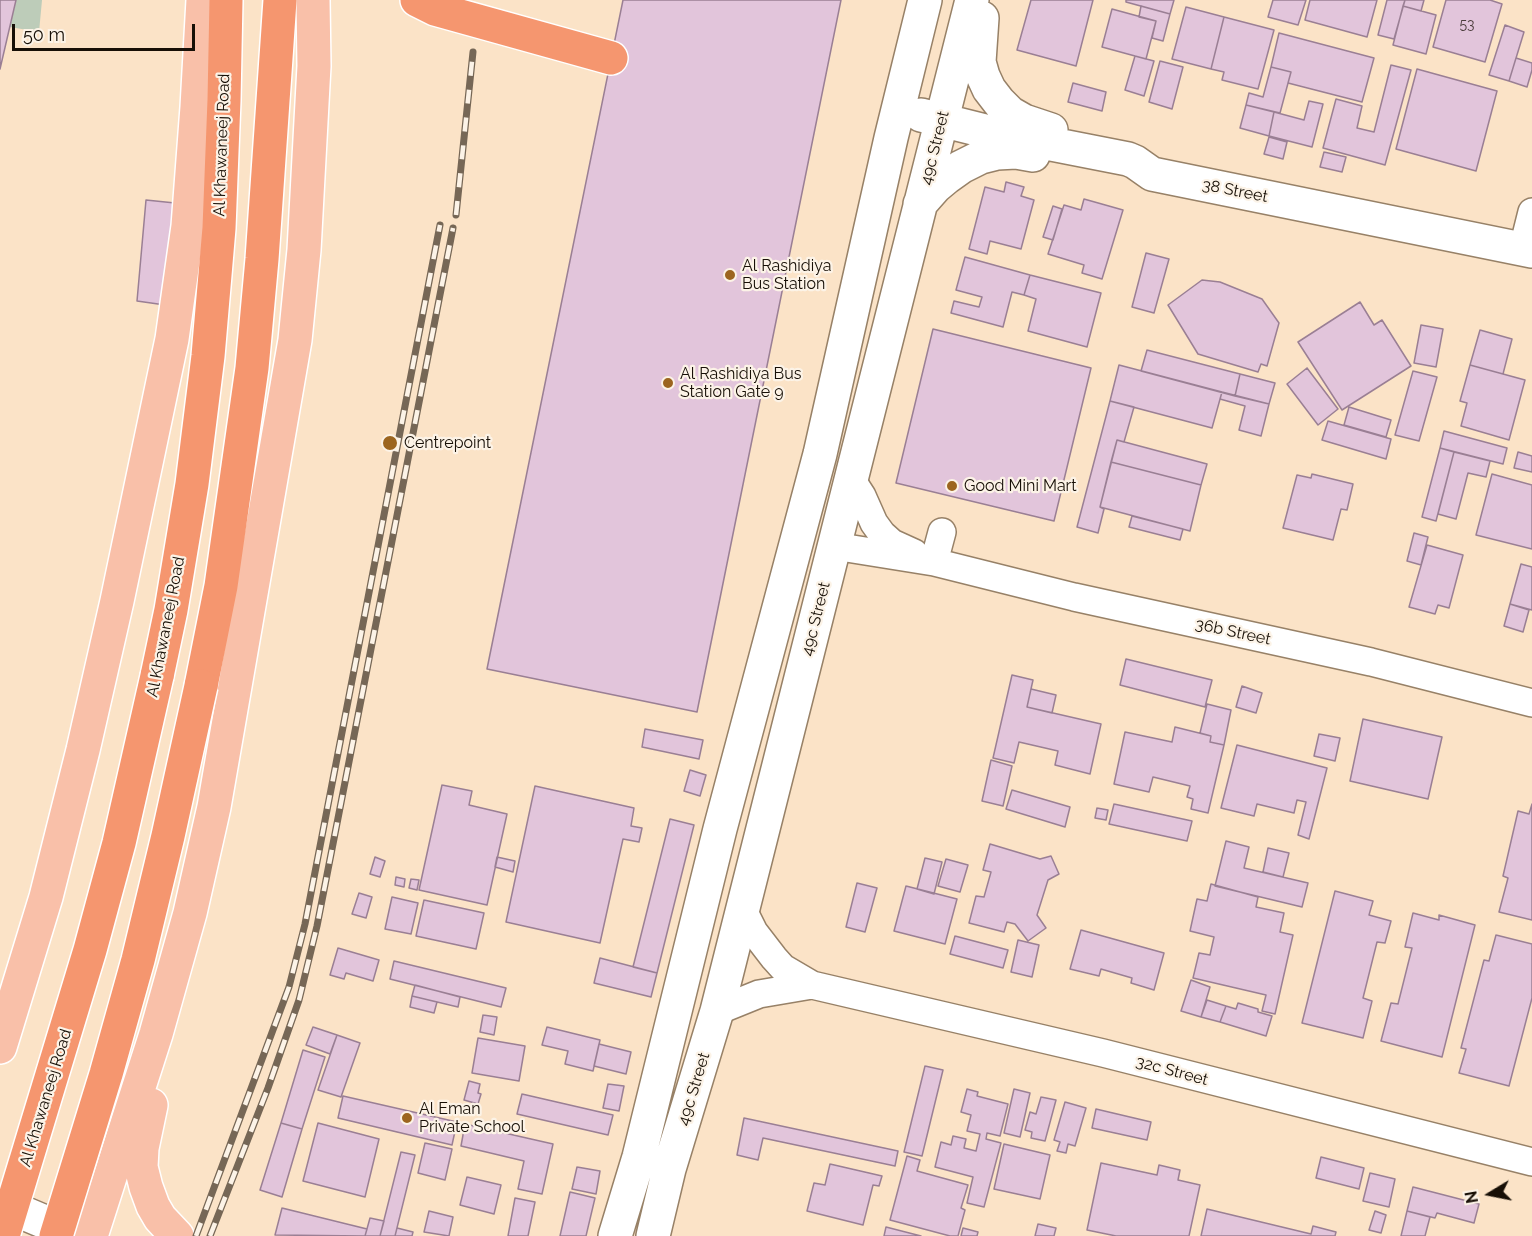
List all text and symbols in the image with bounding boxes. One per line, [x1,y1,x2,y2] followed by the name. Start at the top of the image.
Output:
[15,12,198,50] scale bar
[1459,17,1475,33] house number: 53
[23,24,65,45] text: 50 m
[210,73,234,217] street label: Al Khawaneej Road
[917,109,953,187] street label: 49c Street
[1201,175,1269,207] street label: 38 Street
[742,256,831,294] place label: Al Rashidiya Bus Station
[723,268,737,282] marker: Al Rashidiya Bus Station
[680,364,801,402] place label: Al Rashidiya Bus Station Gate 9
[661,376,675,390] marker: Al Rashidiya Bus Station Gate 9
[404,433,491,453] place label: Centrepoint
[381,434,399,452] marker: Centrepoint
[964,476,1077,496] place label: Good Mini Mart
[945,479,959,493] marker: Good Mini Mart
[143,555,189,699] street label: Al Khawaneej Road
[798,580,834,658] street label: 49c Street
[1194,615,1272,649] street label: 36b Street
[16,1027,76,1169] street label: Al Khawaneej Road
[674,1050,714,1128] street label: 49c Street
[1134,1052,1210,1090] street label: 32c Street
[419,1099,525,1137] place label: Al Eman Private School
[400,1111,414,1125] marker: Al Eman Private School
[1460,1164,1520,1224] north arrow
[1461,1190,1482,1205] text: N

